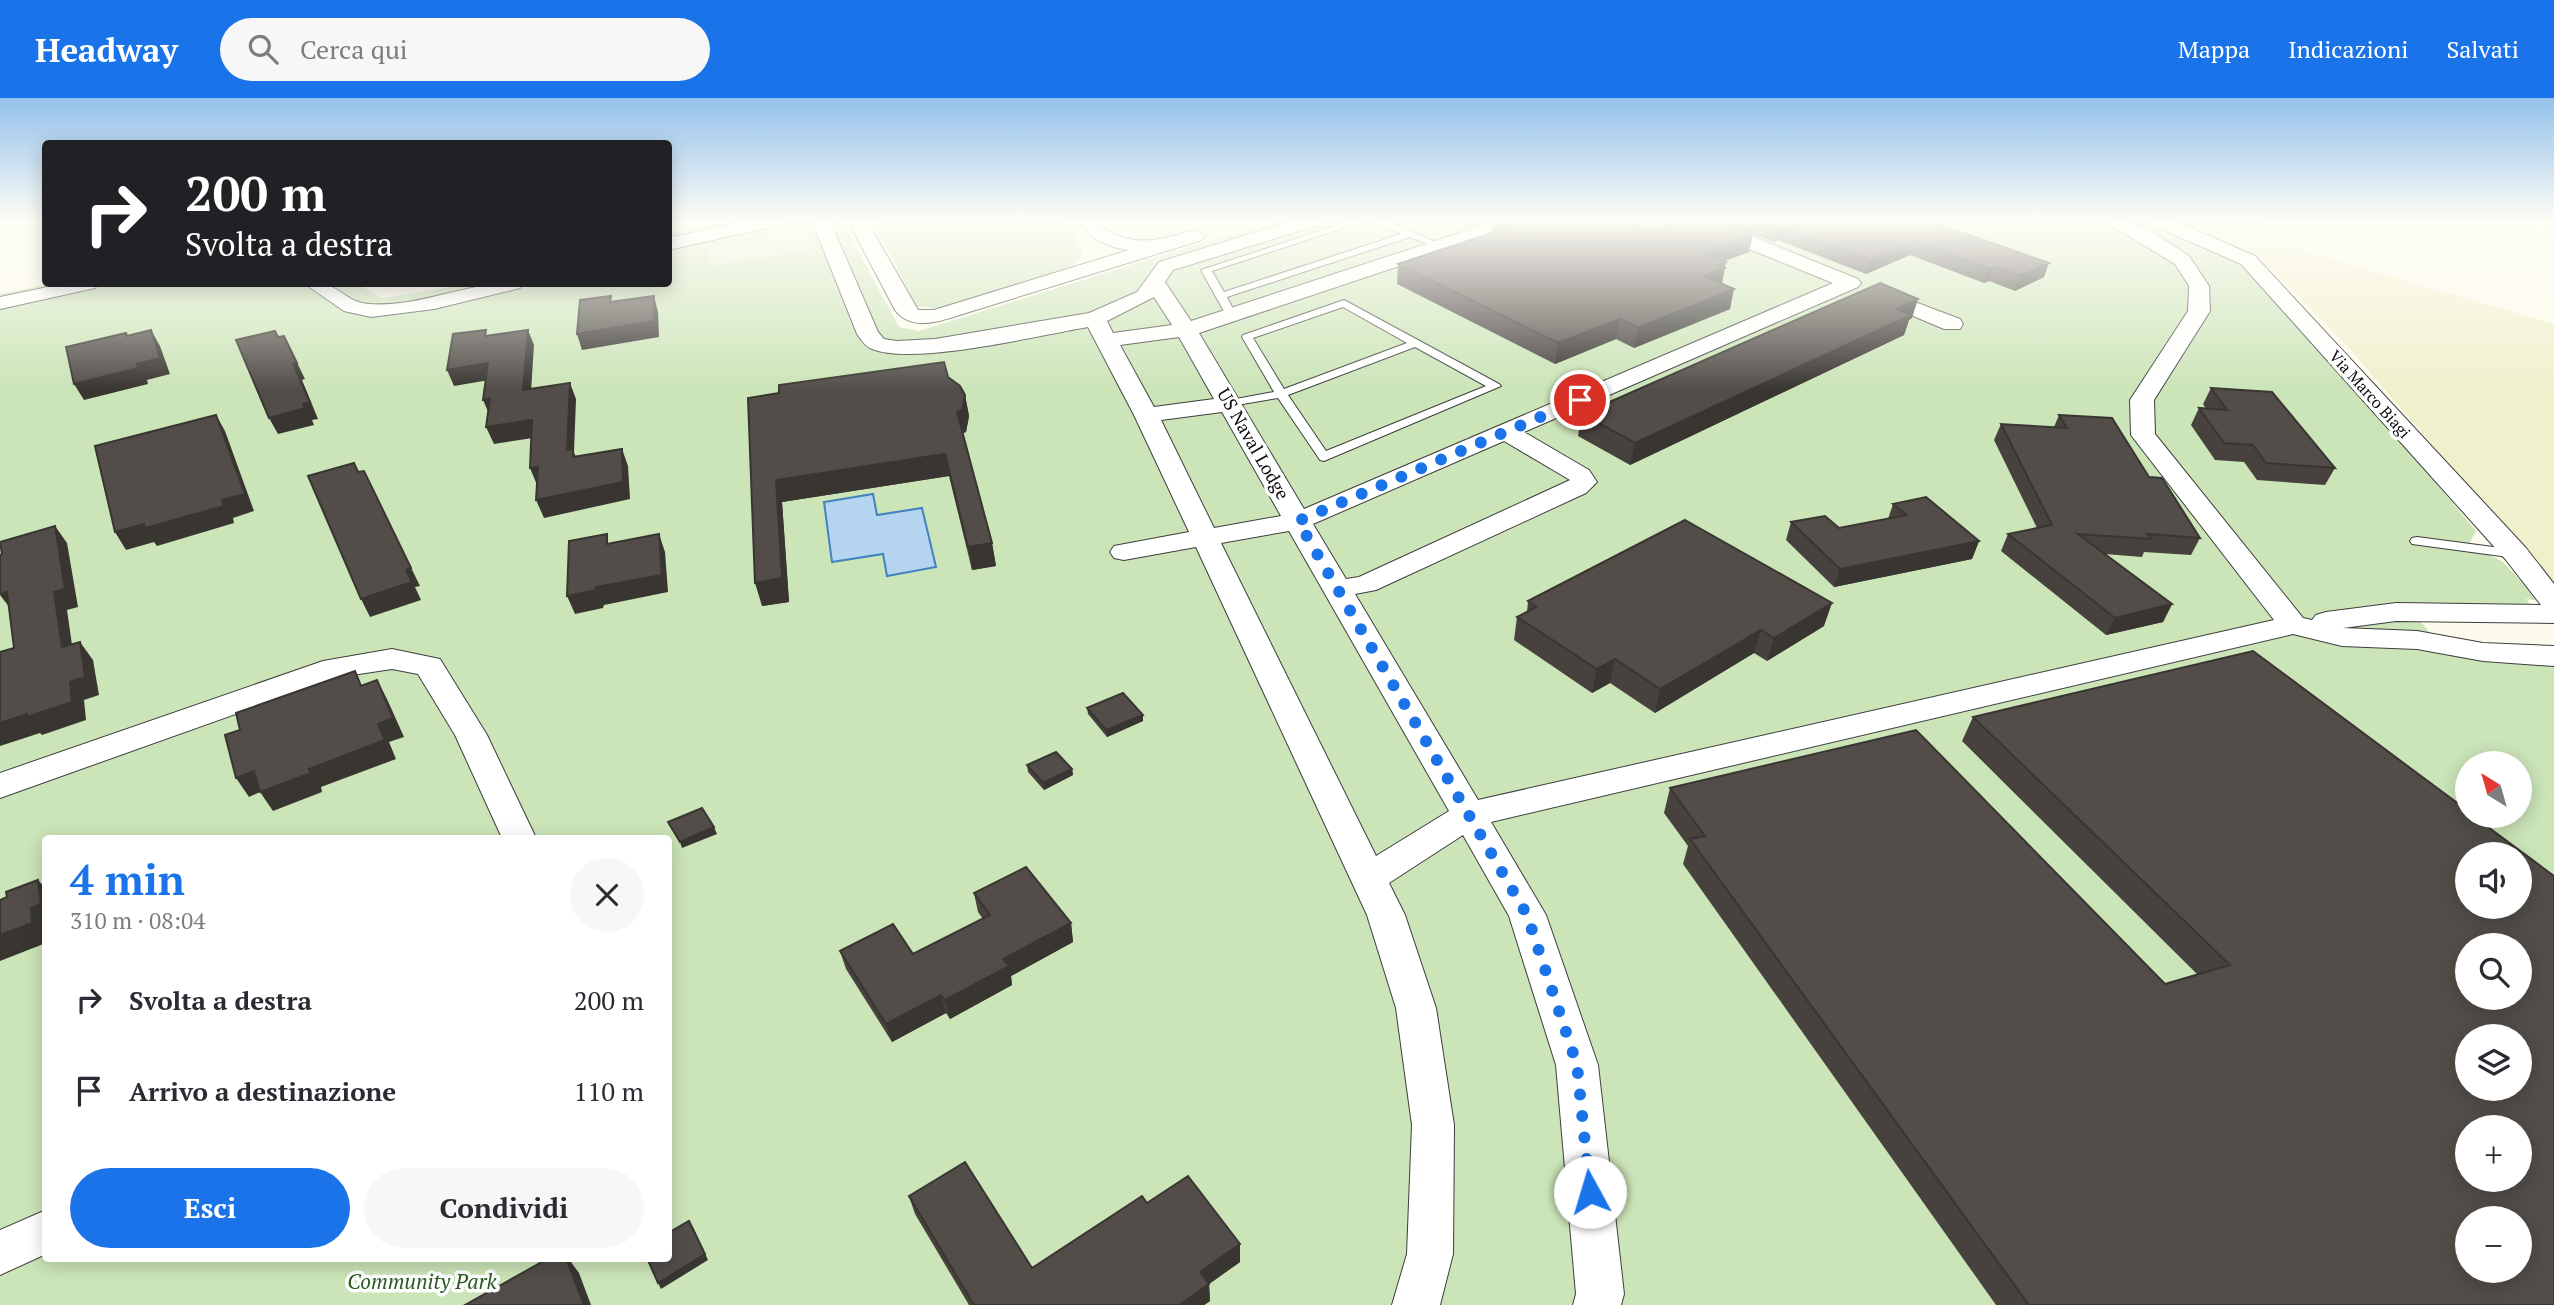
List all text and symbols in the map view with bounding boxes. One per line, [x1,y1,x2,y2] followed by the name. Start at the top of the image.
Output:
[220,18,710,81] search box
[35,28,178,71] text: Headway
[244,30,282,68] icon: search
[300,32,408,66] text: Cerca qui
[2178,33,2250,65] text: Mappa
[2288,33,2408,65] text: Indicazioni
[2446,33,2519,65] text: Salvati
[185,160,327,225] text: 200 m
[70,168,161,259] icon: right
[185,223,393,265] text: Svolta a destra
[2324,345,2416,443] street label: Via Marco Biagi
[1550,370,1610,430] pin
[1561,381,1599,419] icon: arrive
[1212,383,1295,504] street label: US Naval Lodge
[2455,751,2532,828] north arrow
[2455,751,2532,1283] map controls
[2455,842,2532,919] button: sound
[70,851,185,907] text: 4 min
[570,858,644,932] button: close
[70,905,205,936] text: 310 m · 08:04
[2455,933,2532,1010] button: search
[70,981,108,1019] icon: right
[129,983,312,1017] text: Svolta a destra
[574,983,644,1017] text: 200 m
[2455,1024,2532,1101] button: layers
[70,1072,108,1110] icon: arrive
[129,1074,396,1108] text: Arrivo a destinazione
[574,1074,644,1108] text: 110 m
[2455,1115,2532,1192] button: +
[1553,1155,1627,1229] position arrow
[70,1168,350,1248] button: Esci
[364,1168,644,1248] button: Condividi
[2455,1206,2532,1283] button: −
[347,1267,498,1295] park label: Community Park

